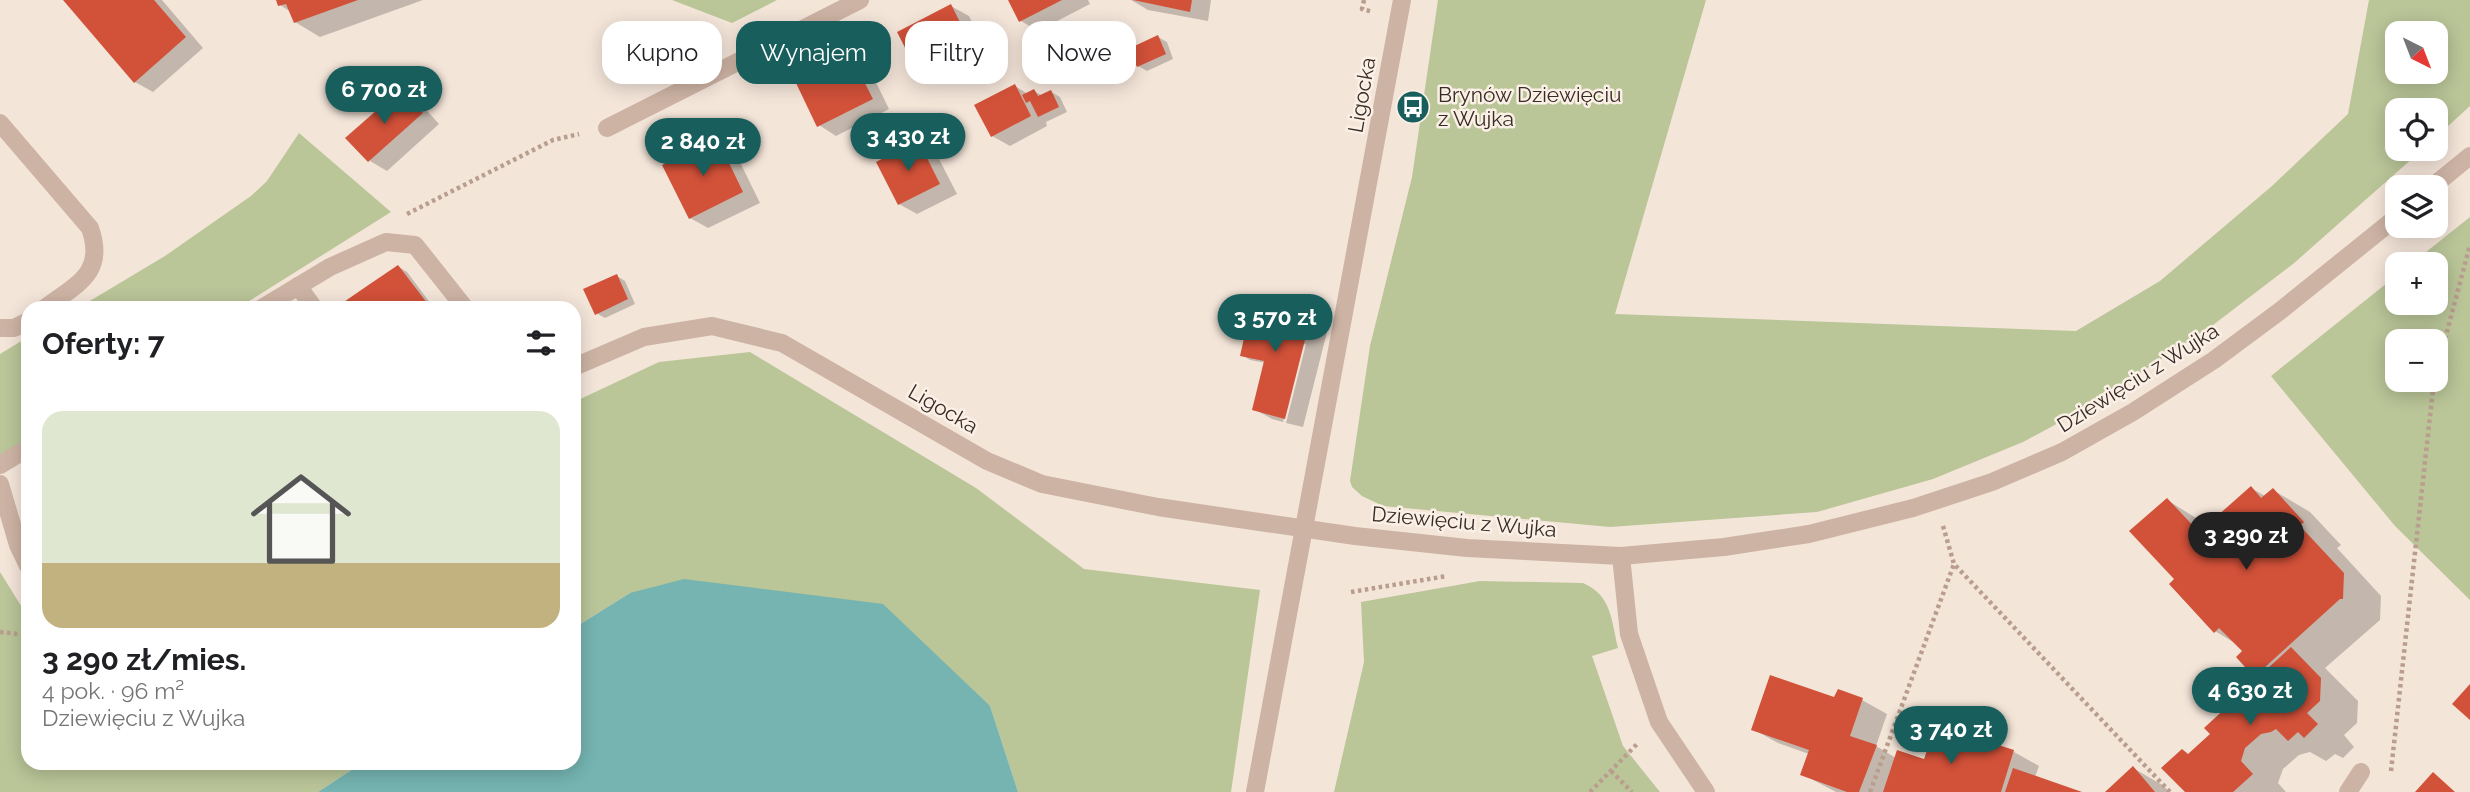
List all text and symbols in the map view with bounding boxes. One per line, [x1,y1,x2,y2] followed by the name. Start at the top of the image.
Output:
[602,21,722,84] chip: Kupno
[736,21,891,84] chip: Wynajem
[905,21,1008,84] chip: Filtry
[1022,21,1136,84] chip: Nowe
[2385,21,2448,84] north arrow
[2385,21,2448,392] map controls
[1343,55,1380,135] street label: Ligocka
[312,66,456,126] pin: 6 700 zł
[341,75,427,102] text: 6 700 zł
[1438,82,1621,131] place label: Brynów Dziewięciu z Wujka
[1394,88,1432,126] bus stop icon: Brynów Dziewięciu z Wujka
[2385,98,2448,161] button: locate
[836,114,980,173] pin: 3 430 zł
[631,118,775,178] pin: 2 840 zł
[866,122,950,149] text: 3 430 zł
[661,127,745,154] text: 2 840 zł
[2385,175,2448,238] button: layers
[2385,252,2448,315] button: +
[1203,294,1347,354] pin: 3 570 zł
[1234,303,1316,330] text: 3 570 zł
[2052,318,2223,437] street label: Dziewięciu z Wujka
[522,324,560,362] icon: filters
[42,326,165,361] text: Oferty: 7
[2385,329,2448,392] button: −
[904,379,983,438] street label: Ligocka
[238,456,364,582] icon: home
[1370,501,1558,542] street label: Dziewięciu z Wujka
[2174,512,2318,572] pin: 3 290 zł
[2204,521,2288,548] text: 3 290 zł
[42,642,246,677] text: 3 290 zł/mies.
[2178,668,2322,727] pin: 4 630 zł
[2208,676,2292,703] text: 4 630 zł
[42,677,184,704] text: 4 pok. · 96 m²
[42,704,245,731] text: Dziewięciu z Wujka
[1879,706,2023,766] pin: 3 740 zł
[1910,715,1992,742] text: 3 740 zł

